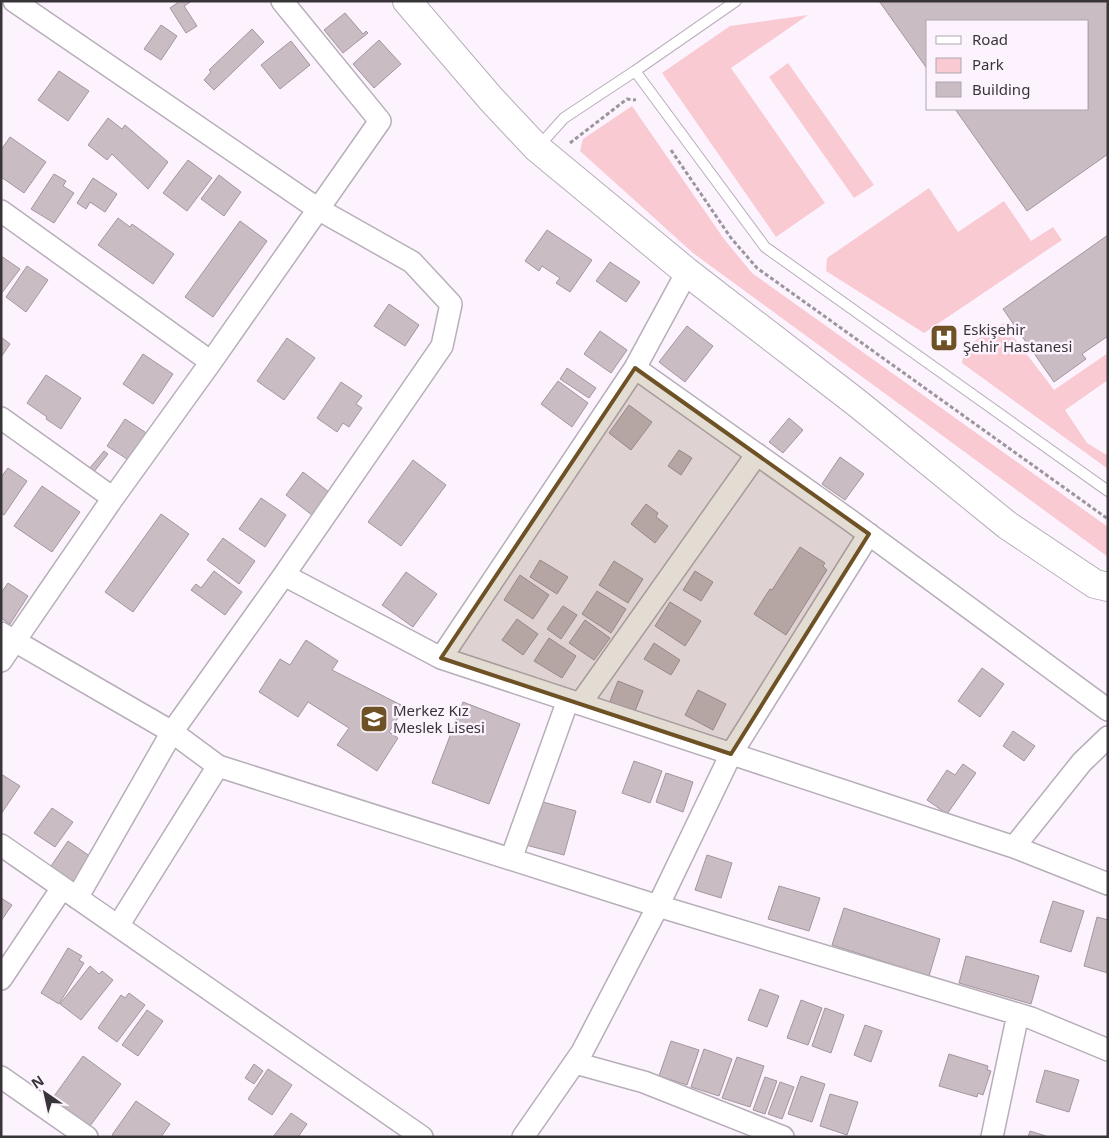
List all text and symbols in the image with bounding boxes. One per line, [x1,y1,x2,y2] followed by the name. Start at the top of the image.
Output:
[926,20,1089,110] legend
[972,29,1008,49] text: Road
[972,54,1004,74] text: Park
[972,79,1030,99] text: Building
[963,319,1072,356] place label: Eskişehir Şehir Hastanesi
[929,323,959,353] hospital icon: Eskişehir Şehir Hastanesi
[393,700,485,737] place label: Merkez Kız Meslek Lisesi
[359,704,389,734] school or university icon: Merkez Kız Meslek Lisesi
[20,1068,70,1118] north arrow
[27,1071,47,1093] text: N

